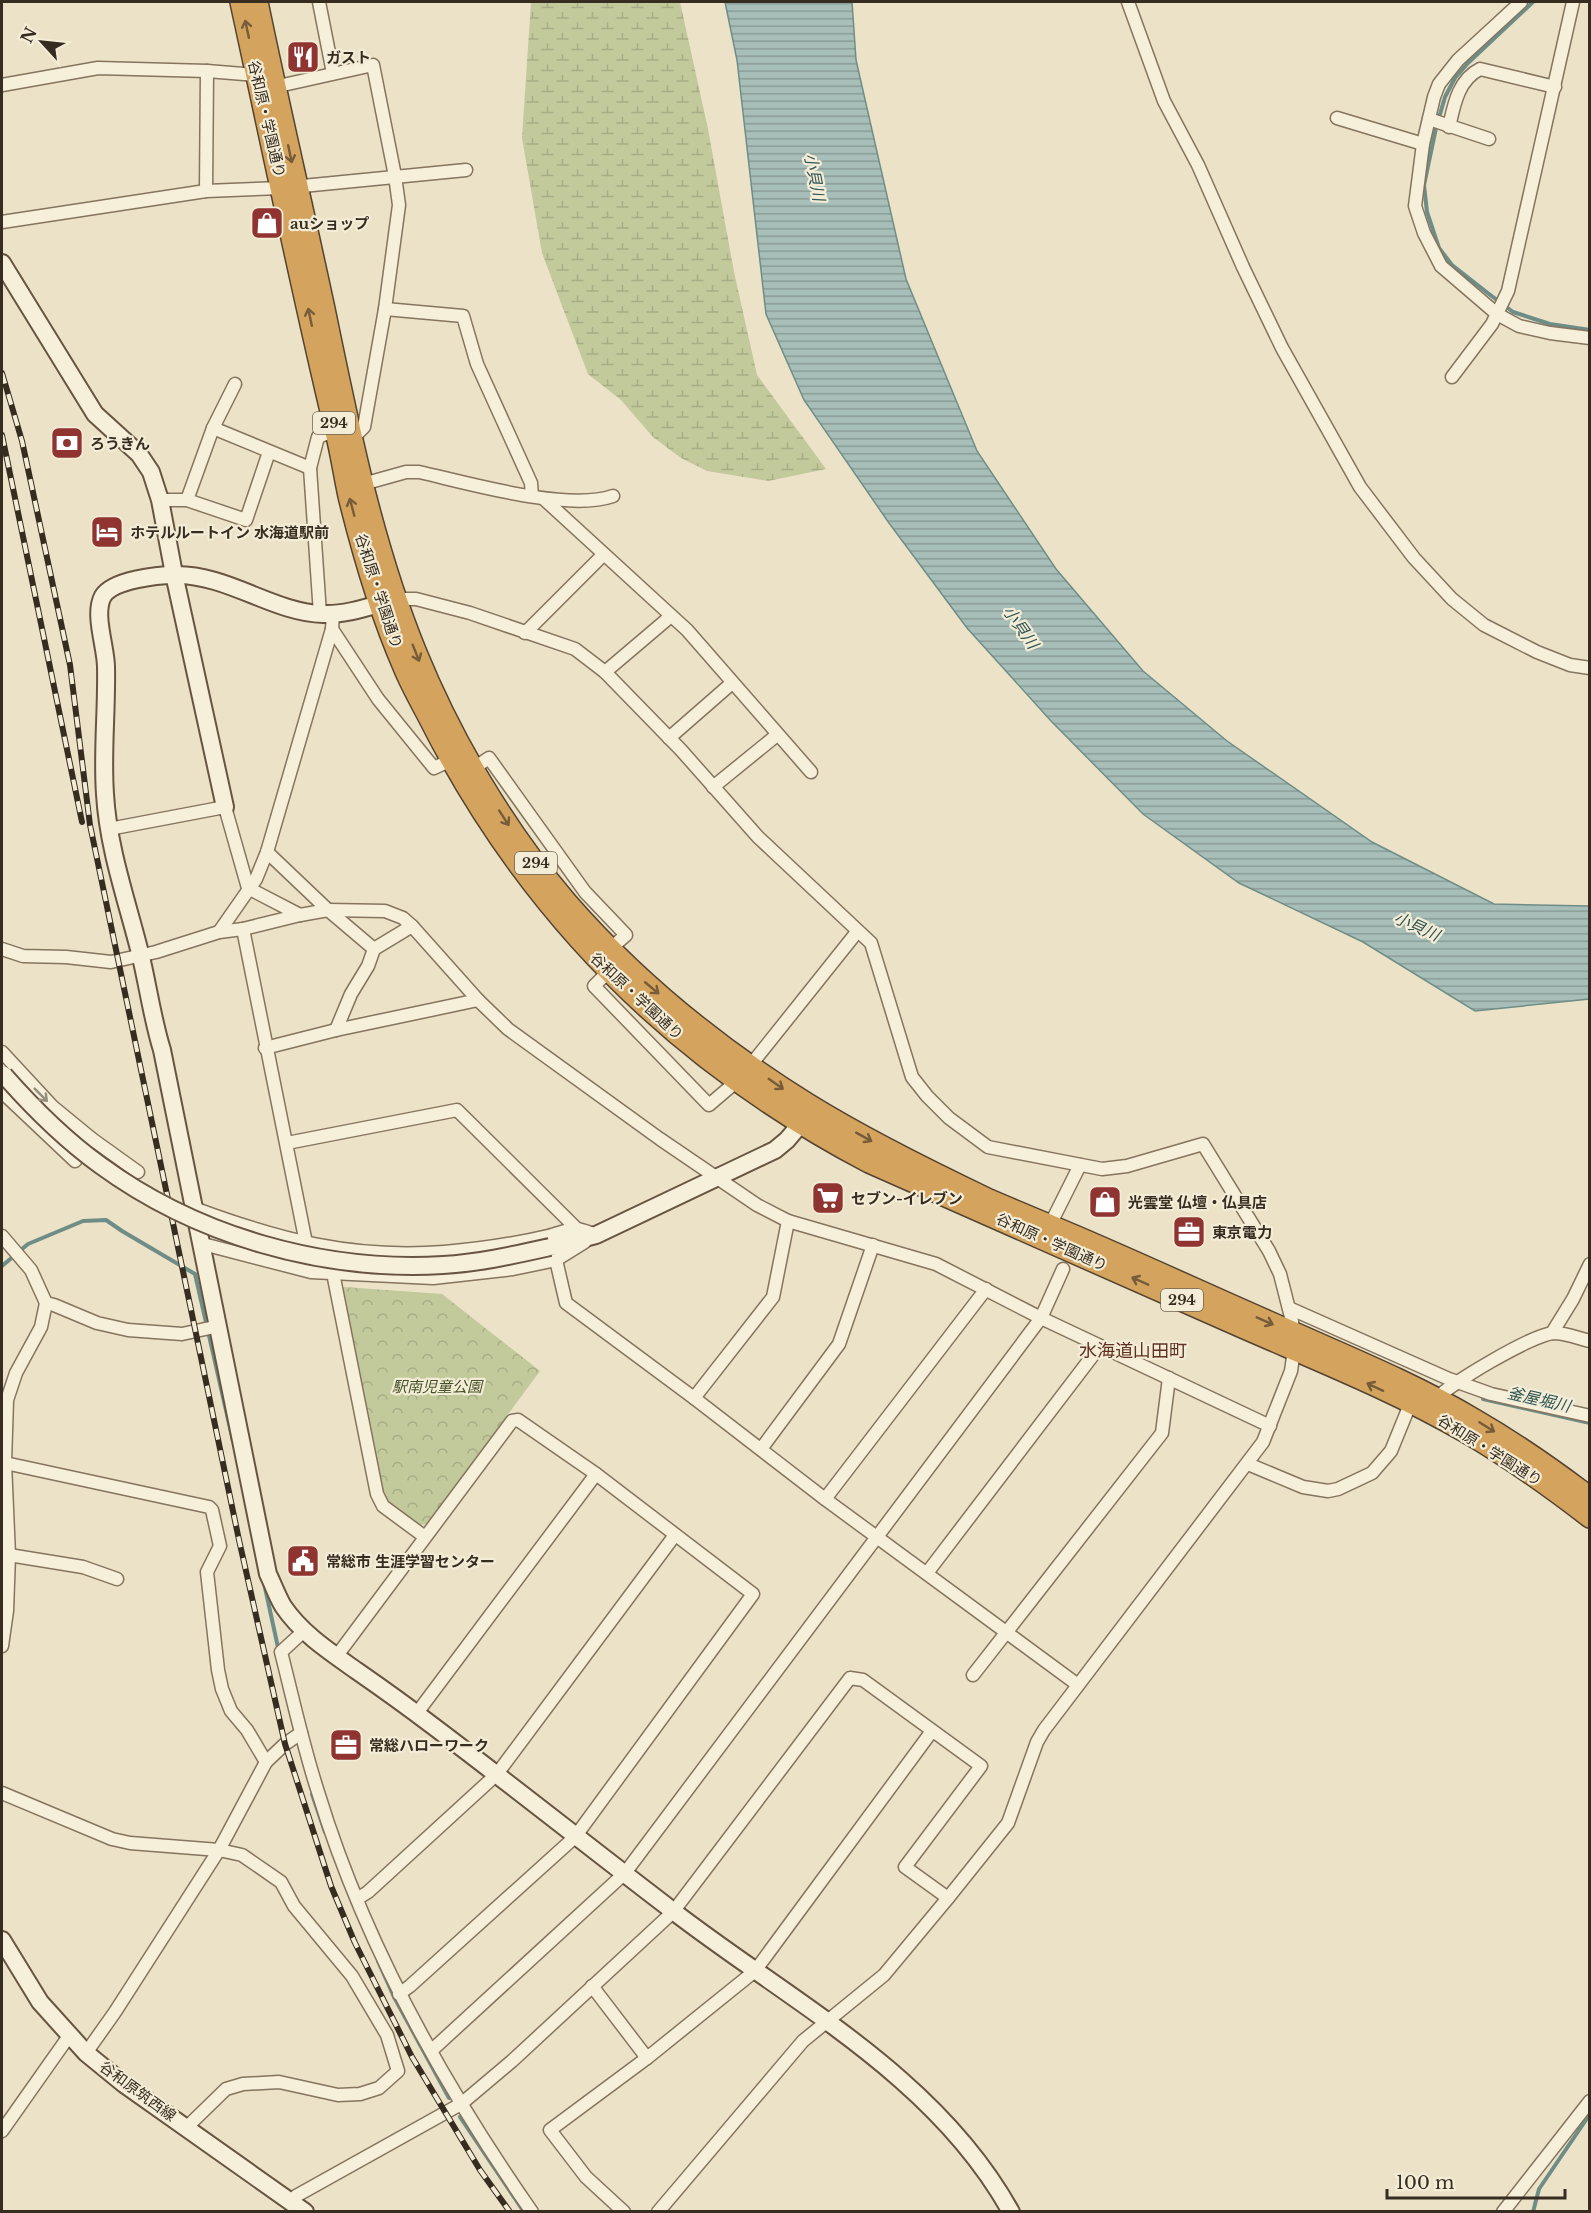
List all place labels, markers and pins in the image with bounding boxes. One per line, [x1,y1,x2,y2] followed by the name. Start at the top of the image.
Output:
[285,39,321,75] restaurant icon: ガスト
[326,48,371,67] place label: ガスト
[249,205,285,241] shop icon: auショップ
[290,214,369,233] place label: auショップ
[49,425,85,461] bank icon: ろうきん
[90,434,150,453] place label: ろうきん
[89,514,125,550] hotel icon: ホテルルートイン 水海道駅前
[130,523,329,542] place label: ホテルルートイン 水海道駅前
[810,1180,846,1216] supermarket icon: セブン-イレブン
[1087,1184,1123,1220] shop icon: 光雲堂 仏壇・仏具店
[851,1189,963,1208] place label: セブン-イレブン
[1128,1193,1267,1212] place label: 光雲堂 仏壇・仏具店
[1171,1214,1207,1250] office icon: 東京電力
[1212,1223,1272,1242] place label: 東京電力
[285,1543,321,1579] public building icon: 常総市 生涯学習センター
[326,1552,495,1571] place label: 常総市 生涯学習センター
[328,1727,364,1763] office icon: 常総ハローワーク
[369,1736,489,1755] place label: 常総ハローワーク

